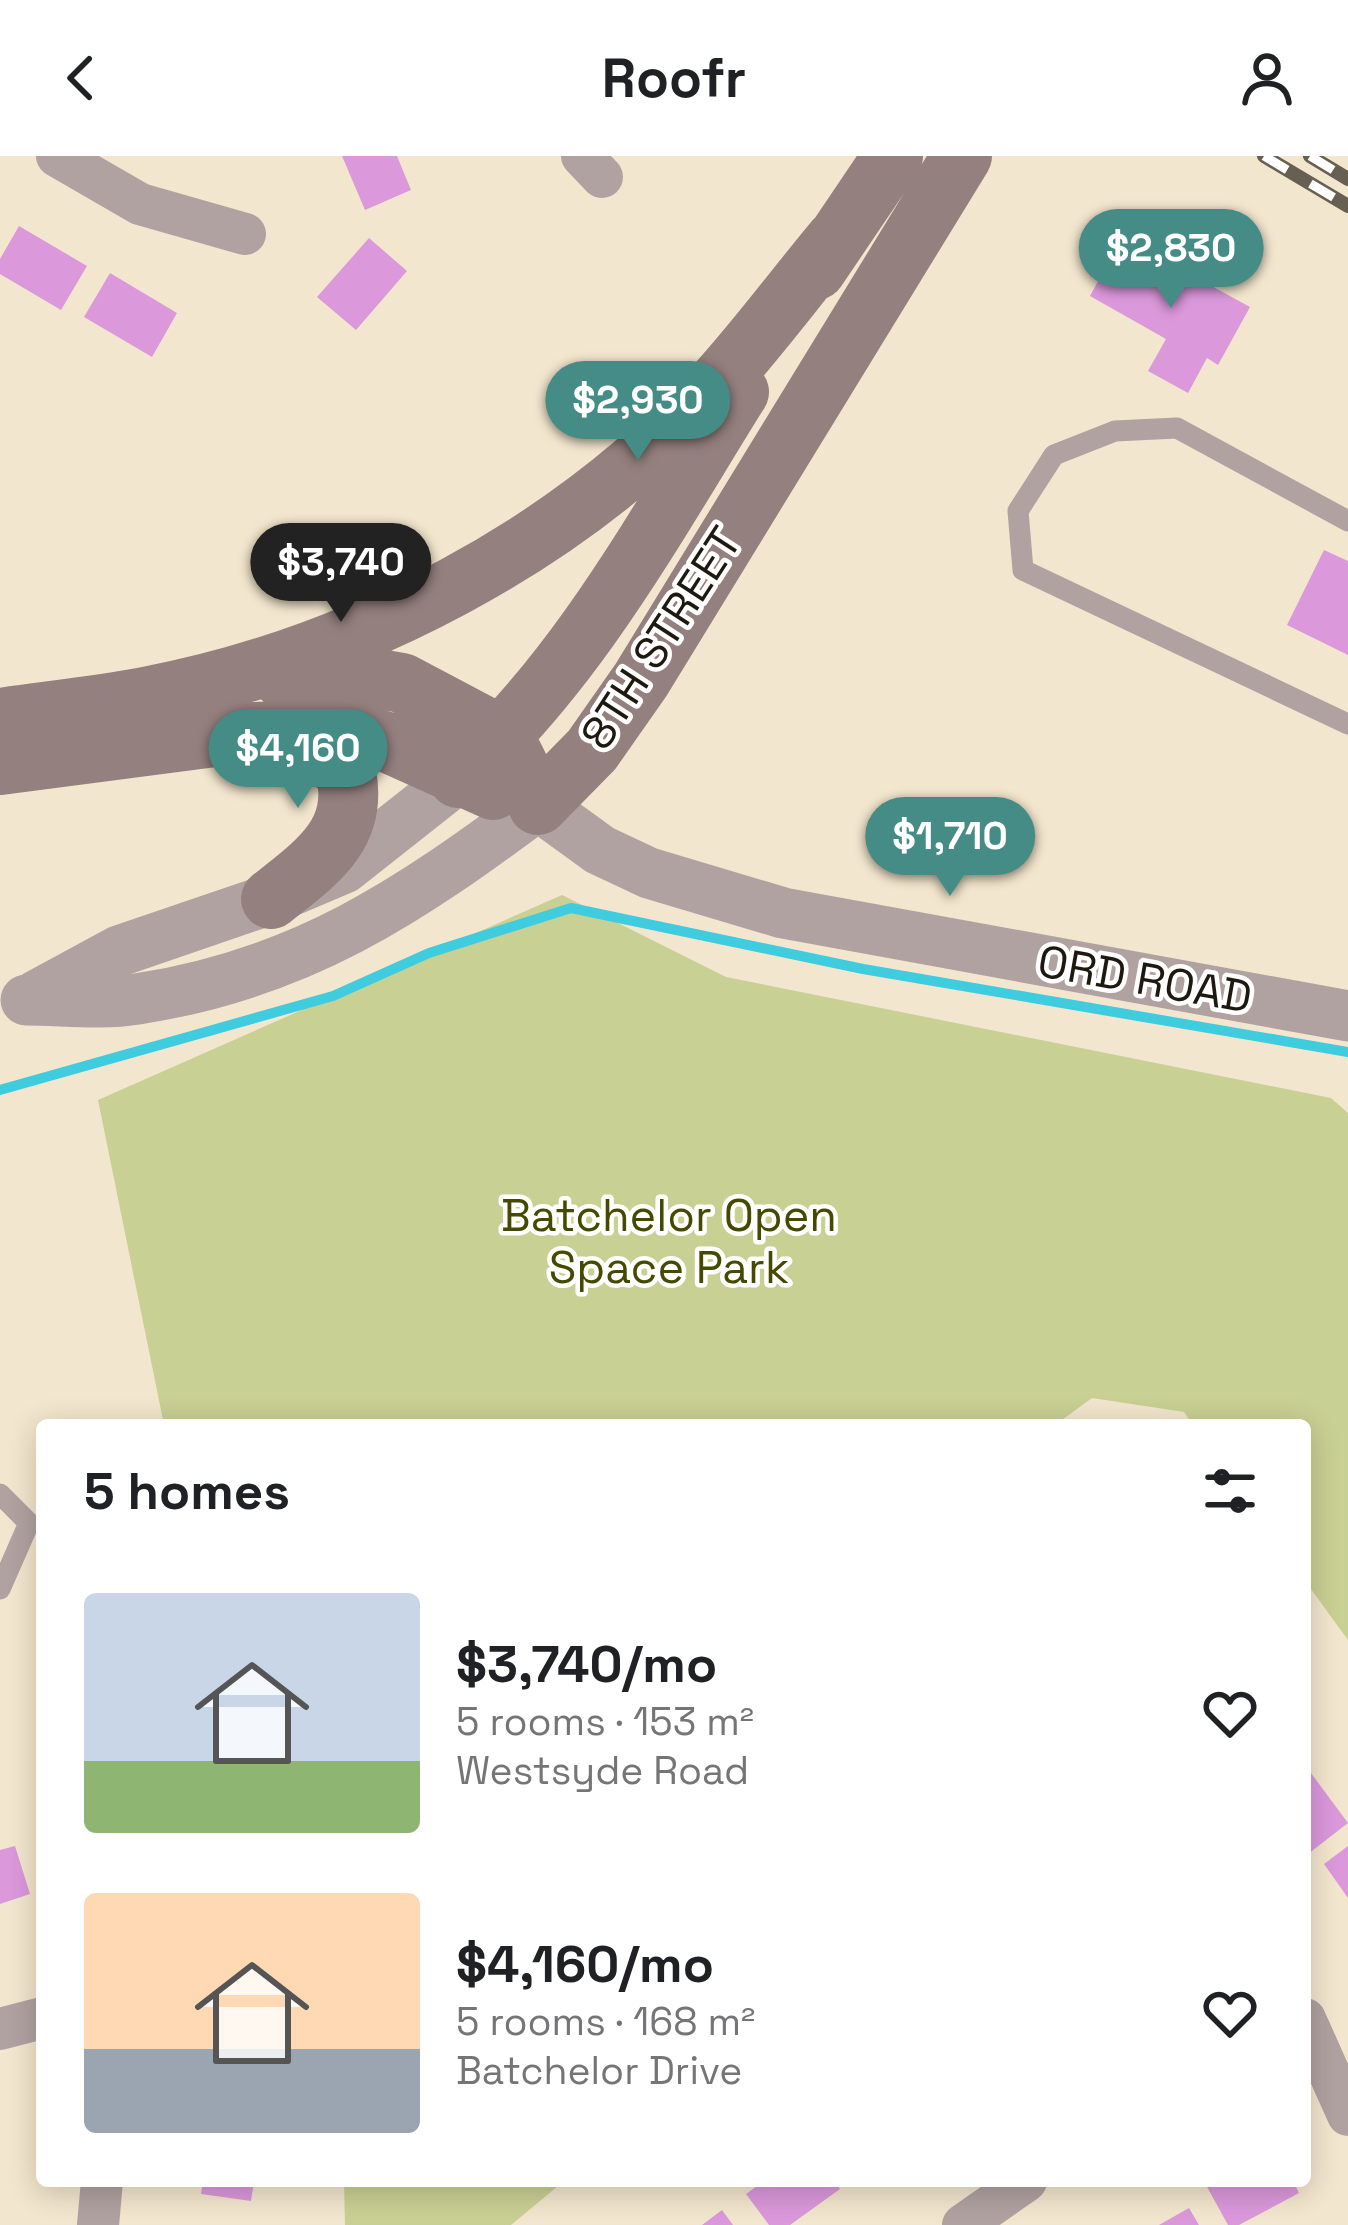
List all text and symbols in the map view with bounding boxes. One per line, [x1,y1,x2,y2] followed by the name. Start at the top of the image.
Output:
[602,44,746,113] text: Roofr
[48,45,114,111] icon: back
[1234,45,1300,111] icon: person
[1073,209,1269,311] pin: $2,830
[1106,223,1236,272] text: $2,830
[540,361,736,463] pin: $2,930
[572,375,704,424] text: $2,930
[568,516,754,760] street label: 8TH STREET
[243,523,439,625] pin: $3,740
[277,537,405,586] text: $3,740
[200,709,396,811] pin: $4,160
[236,723,360,772] text: $4,160
[852,797,1048,899] pin: $1,710
[892,811,1008,860] text: $1,710
[1034,932,1256,1026] street label: ORD ROAD
[501,1187,837,1296] park label: Batchelor Open Space Park
[1197,1458,1263,1524] icon: filters
[84,1459,290,1524] text: 5 homes
[456,1632,717,1697] text: $3,740/mo
[180,1641,324,1785] icon: home
[1197,1680,1263,1746] icon: heart
[456,1697,754,1746] text: 5 rooms · 153 m²
[456,1746,749,1795] text: Westsyde Road
[456,1932,714,1997] text: $4,160/mo
[180,1941,324,2085] icon: home
[1197,1980,1263,2046] icon: heart
[456,1997,755,2046] text: 5 rooms · 168 m²
[456,2046,742,2095] text: Batchelor Drive

